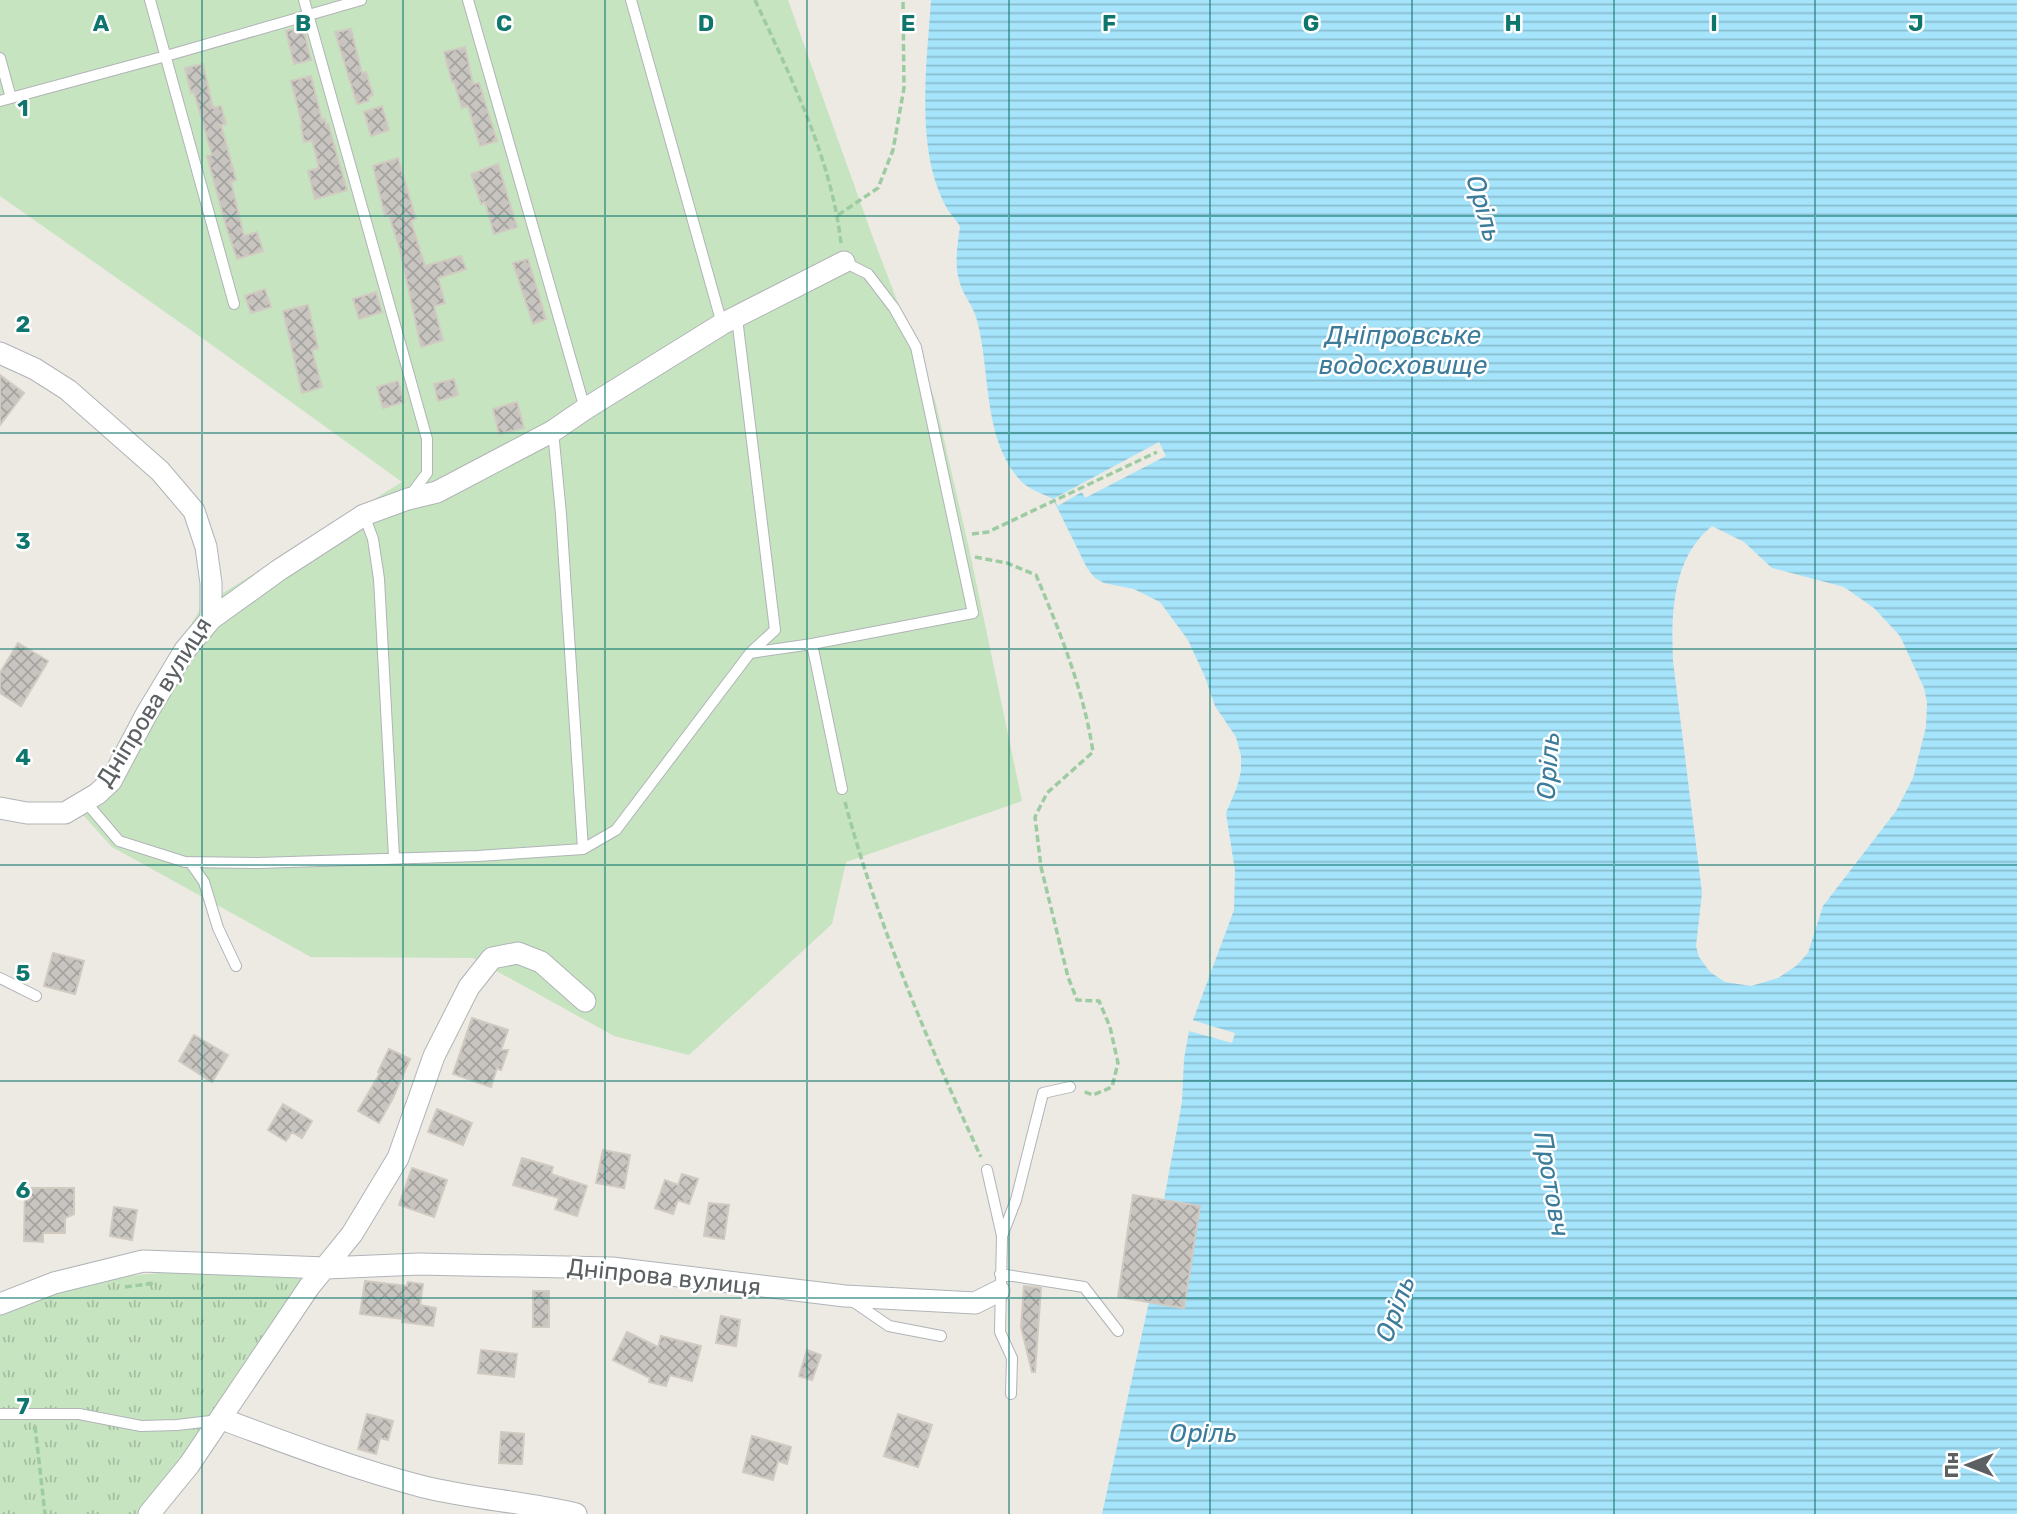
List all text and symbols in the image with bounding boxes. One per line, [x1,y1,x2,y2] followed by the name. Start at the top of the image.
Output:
[93,9,110,37] text: A
[295,9,311,37] text: B
[496,9,512,37] text: C
[698,9,714,37] text: D
[901,9,915,37] text: E
[1102,9,1116,37] text: F
[1303,9,1319,37] text: G
[1504,9,1522,37] text: H
[1710,9,1718,37] text: I
[1908,9,1924,37] text: J
[17,94,29,122] text: 1
[1459,171,1508,245] water label: Оріль
[16,310,30,338] text: 2
[1319,320,1488,381] water label: Дніпровське водосховище
[15,527,31,555] text: 3
[91,612,217,792] street label: Дніпрова вулиця
[1531,731,1566,801] water label: Оріль
[15,743,31,771] text: 4
[16,959,31,987] text: 5
[1527,1129,1576,1239] water label: Протовч
[16,1176,31,1204] text: 6
[566,1253,762,1301] street label: Дніпрова вулиця
[1369,1272,1422,1346] water label: Оріль
[16,1392,30,1420] text: 7
[1169,1418,1237,1449] water label: Орiль
[1933,1430,2003,1500] north arrow
[1940,1452,1963,1478] text: Пн

